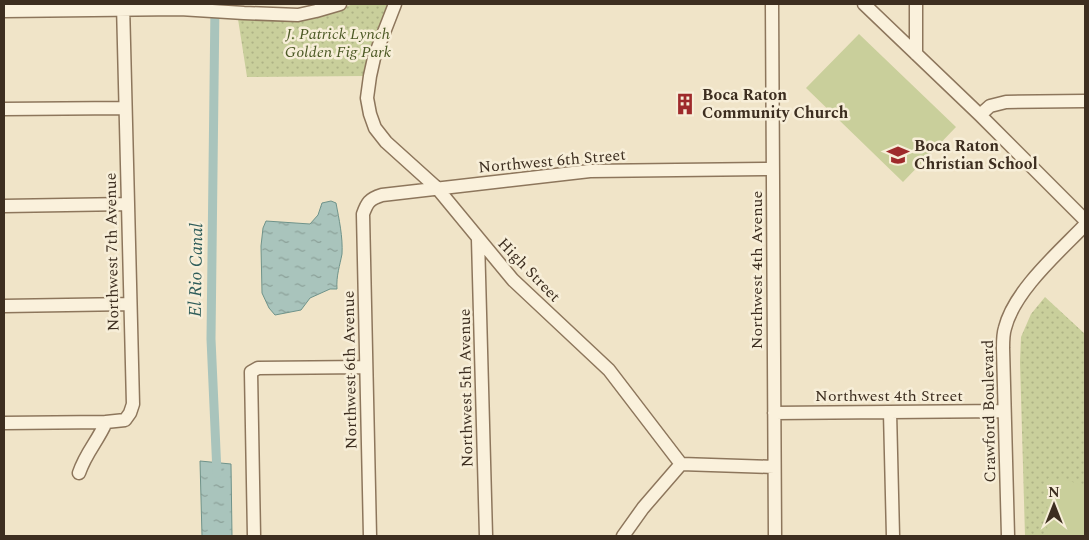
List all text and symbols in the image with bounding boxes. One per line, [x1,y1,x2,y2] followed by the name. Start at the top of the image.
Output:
[285,22,392,64] park label: J. Patrick Lynch Golden Fig Park
[702,83,849,125] place label: Boca Raton Community Church
[672,91,698,117] building icon: Boca Raton Community Church
[914,134,1038,176] place label: Boca Raton Christian School
[885,142,911,168] school or university icon: Boca Raton Christian School
[477,143,627,179] street label: Northwest 6th Street
[99,173,125,331] street label: Northwest 7th Avenue
[745,191,769,349] street label: Northwest 4th Avenue
[182,222,210,317] water label: El Rio Canal
[492,232,566,308] street label: High Street
[337,291,363,449] street label: Northwest 6th Avenue
[453,309,479,467] street label: Northwest 5th Avenue
[976,339,1002,483] street label: Crawford Boulevard
[815,384,963,408] street label: Northwest 4th Street
[1029,480,1079,530] north arrow
[1048,482,1060,503] text: N

